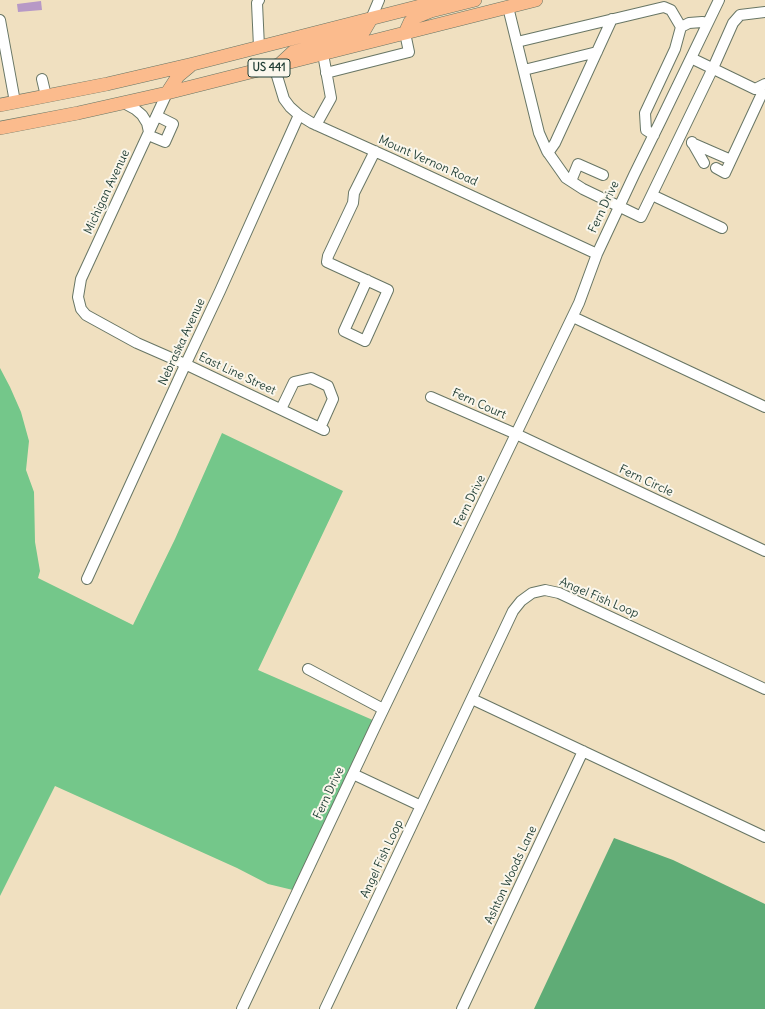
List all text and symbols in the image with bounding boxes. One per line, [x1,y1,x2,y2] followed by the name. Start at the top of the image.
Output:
[248,59,290,77] road number: US 441
[376,133,480,189] street label: Mount Vernon Road
[81,147,133,237] street label: Michigan Avenue
[586,179,622,235] street label: Fern Drive
[156,296,208,388] street label: Nebraska Avenue
[196,350,278,398] street label: East Line Street
[450,386,508,422] street label: Fern Court
[617,462,675,500] street label: Fern Circle
[451,473,489,529] street label: Fern Drive
[557,575,641,621] street label: Angel Fish Loop
[311,765,347,821] street label: Fern Drive
[358,818,406,900] street label: Angel Fish Loop
[482,824,540,926] street label: Ashton Woods Lane

